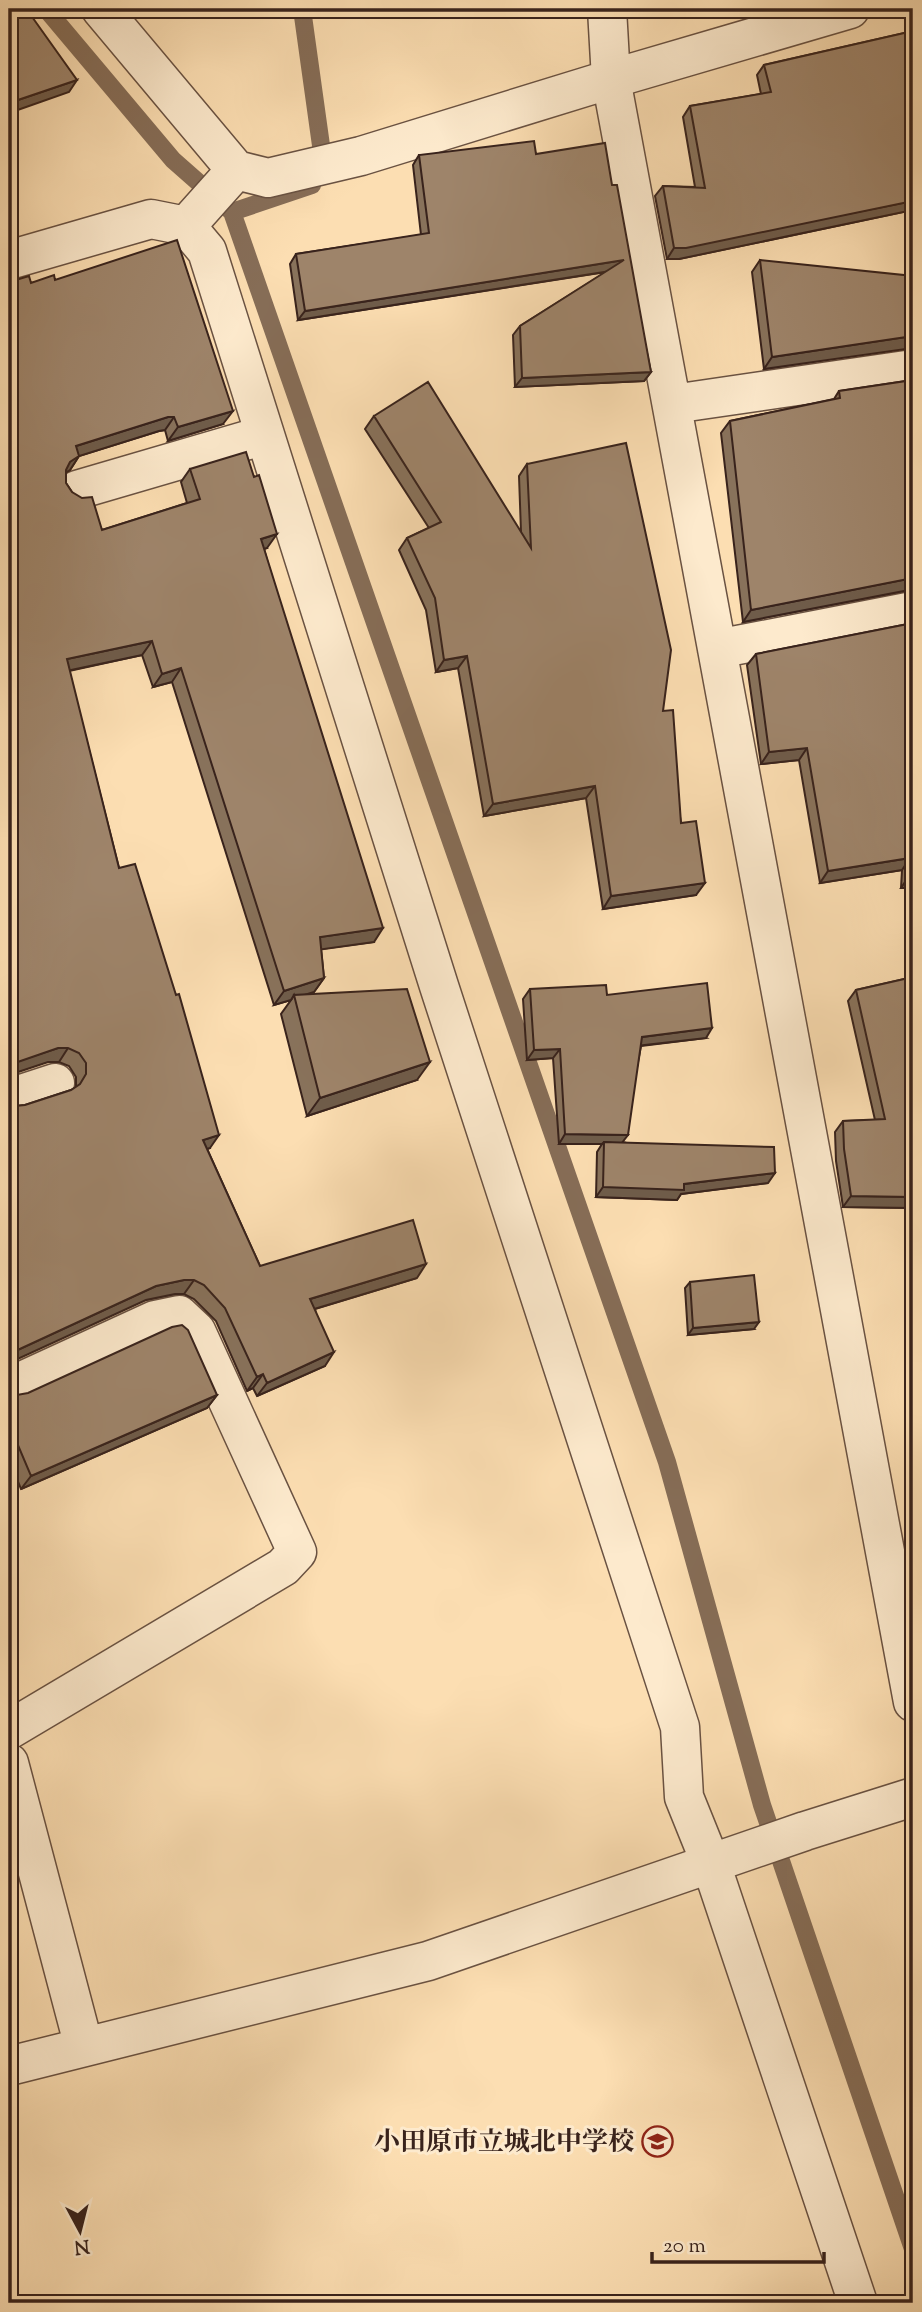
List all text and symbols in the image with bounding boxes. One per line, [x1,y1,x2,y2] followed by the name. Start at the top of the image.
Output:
[640,2124,674,2158] school or university icon: 小田原市立城北中学校
[374,2125,634,2162] place label: 小田原市立城北中学校
[46,2196,116,2266] north arrow
[652,2221,824,2265] scale bar
[73,2231,91,2260] text: N
[663,2232,706,2262] text: 20 m

